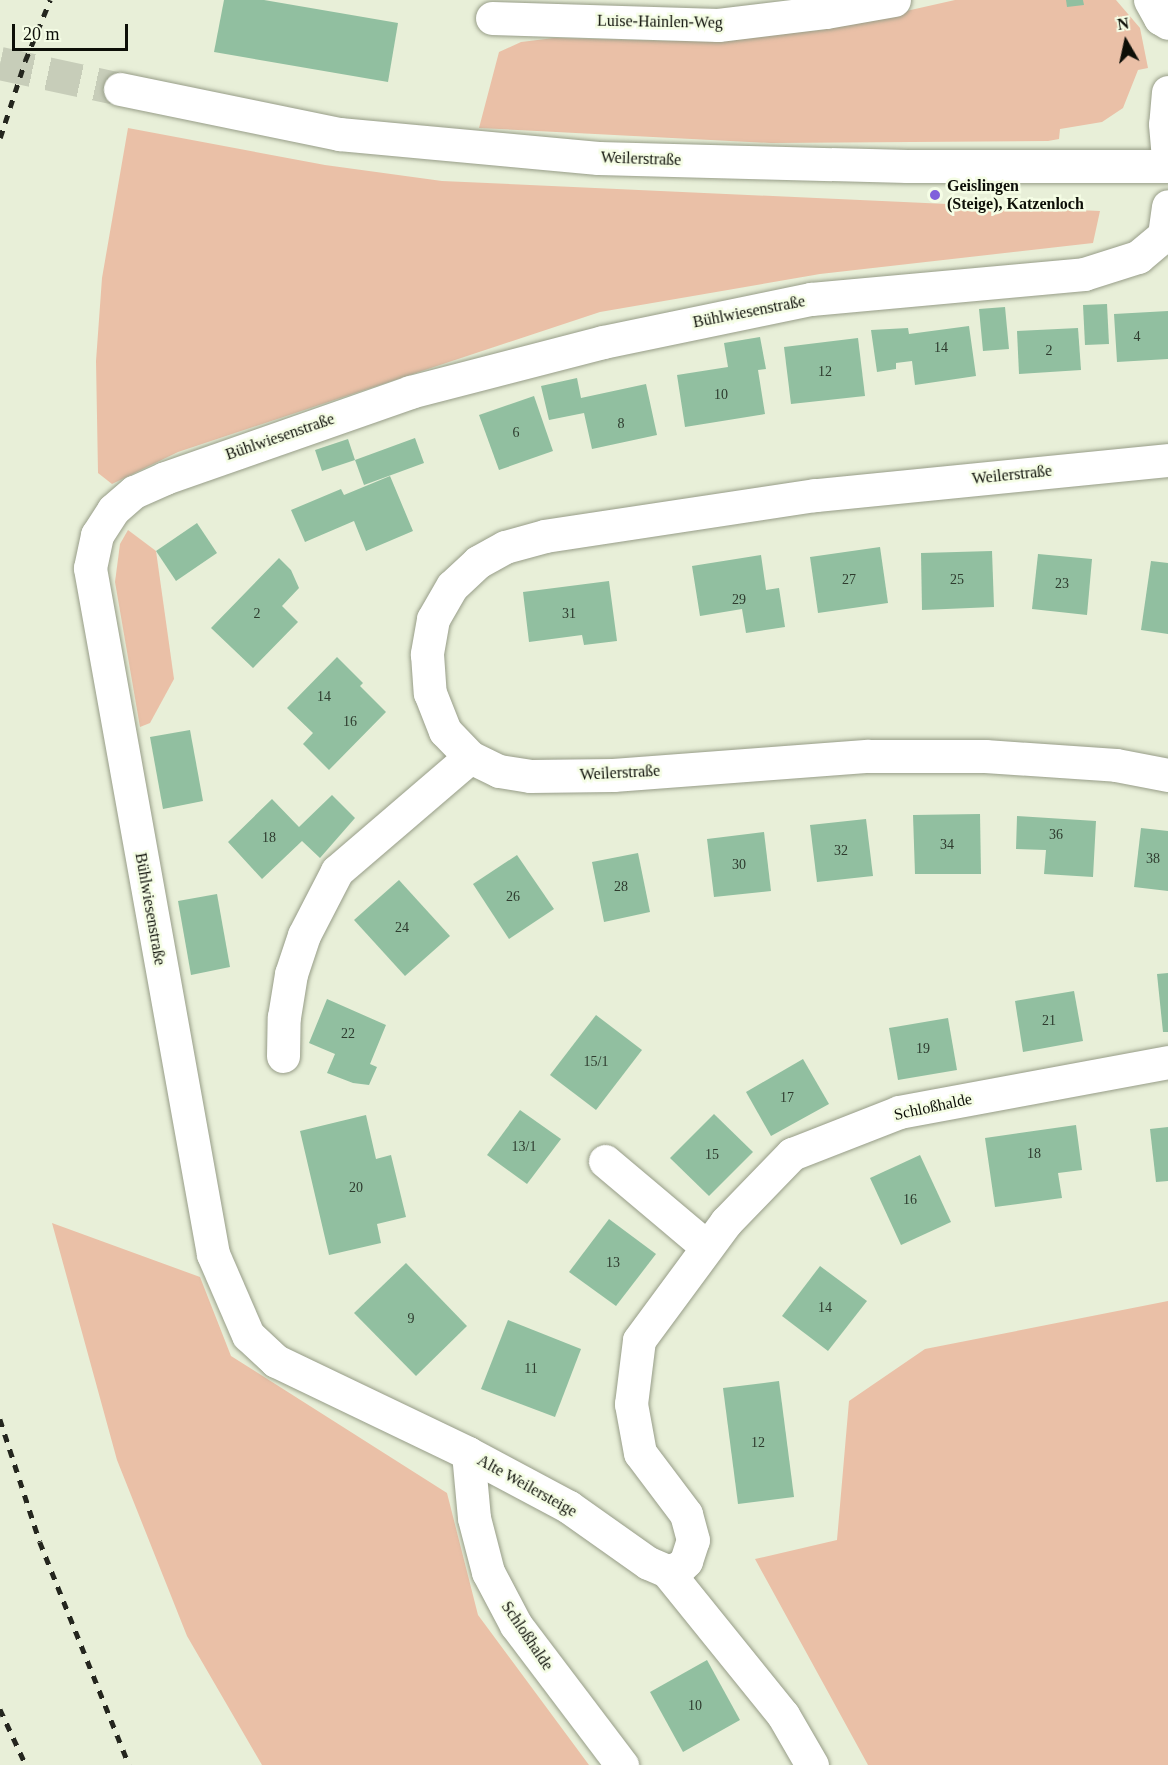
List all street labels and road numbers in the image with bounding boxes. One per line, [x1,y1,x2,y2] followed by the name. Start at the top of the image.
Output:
[597,11,723,33] street label: Luise-Hainlen-Weg
[600,148,682,170] street label: Weilerstraße
[691,292,807,332] street label: Bühlwiesenstraße
[223,409,337,465] street label: Bühlwiesenstraße
[971,461,1053,489] street label: Weilerstraße
[579,761,661,785] street label: Weilerstraße
[131,851,169,967] street label: Bühlwiesenstraße
[892,1089,974,1125] street label: Schloßhalde
[474,1451,580,1521] street label: Alte Weilersteige
[497,1598,557,1674] street label: Schloßhalde

